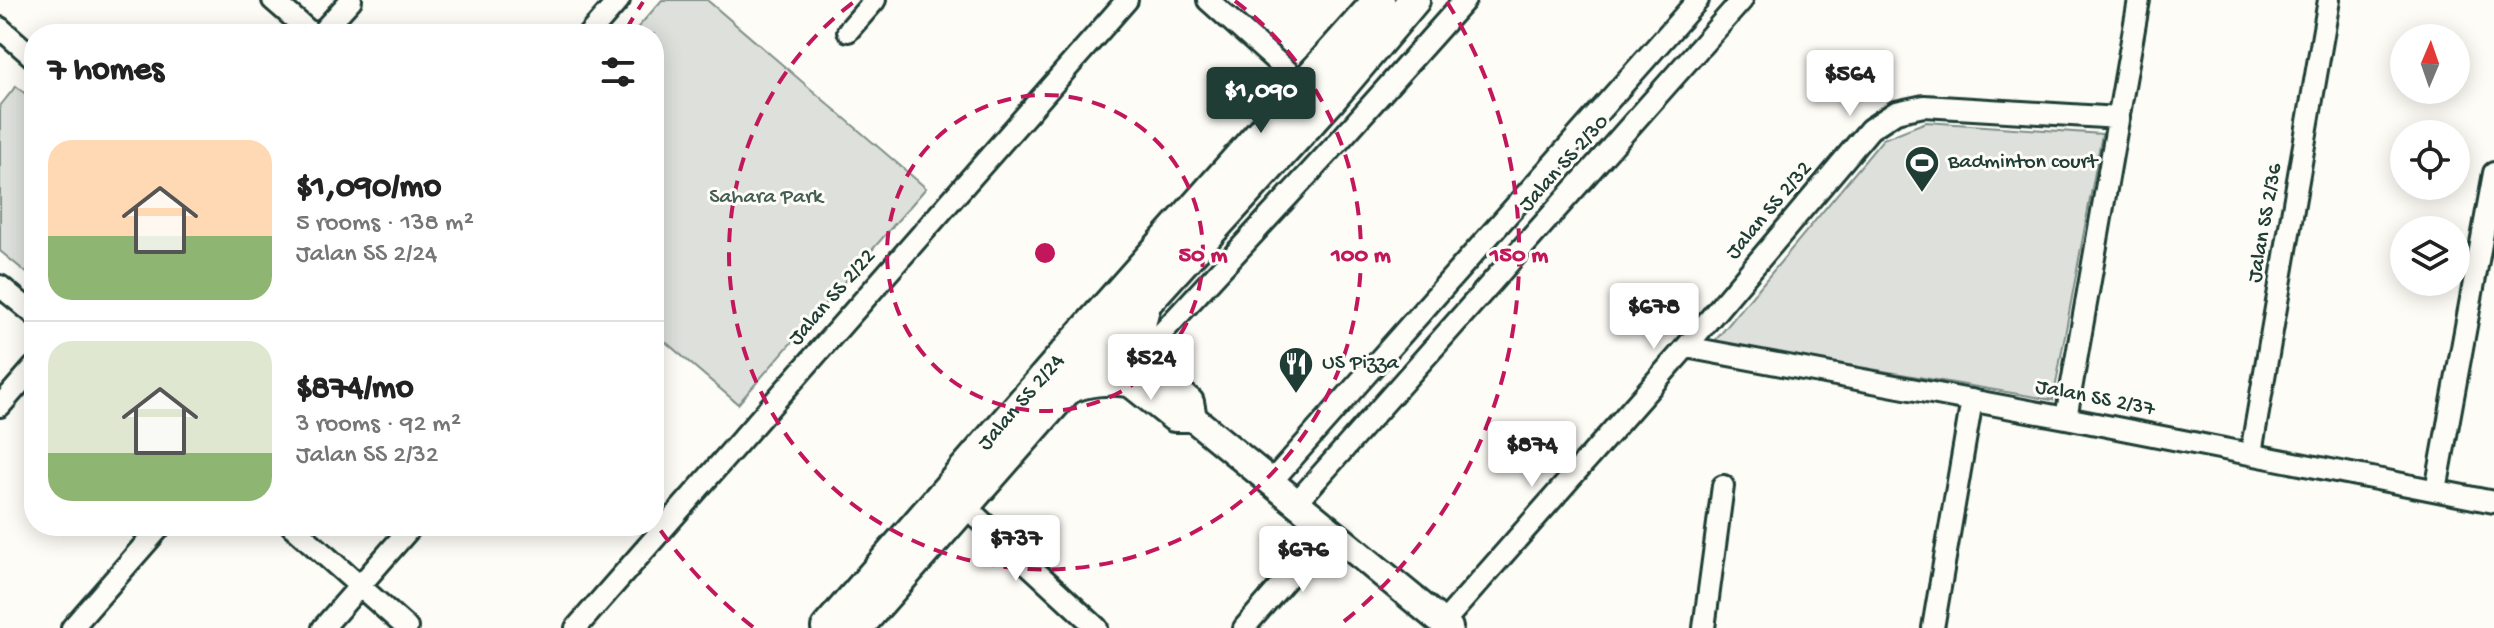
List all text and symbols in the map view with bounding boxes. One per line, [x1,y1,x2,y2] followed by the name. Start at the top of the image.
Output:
[2390,24,2470,104] north arrow
[2390,24,2470,296] map controls
[596,50,640,94] icon: filters
[1803,50,1897,118] pin: $564
[48,52,164,92] text: 7 homes
[1825,60,1875,91] text: $564
[1196,67,1326,135] pin: $1,090
[1225,77,1297,108] text: $1,090
[1514,110,1616,218] street label: Jalan SS 2/30
[2390,120,2470,200] button: locate
[1903,144,1941,194] sports icon: Badminton court
[1947,150,2099,176] place label: Badminton court
[1721,156,1819,266] street label: Jalan SS 2/32
[2243,160,2289,285] street label: Jalan SS 2/36
[296,169,441,209] text: $1,090/mo
[112,172,208,268] icon: home
[709,185,825,211] park label: Sahara Park
[296,209,474,240] text: 5 rooms · 138 m²
[2390,216,2470,296] button: layers
[1031,239,1059,267] centre of rings
[296,240,437,271] text: Jalan SS 2/24
[1179,242,1227,271] text: 50 m
[1330,242,1391,271] text: 100 m
[1489,242,1548,271] text: 150 m
[784,244,882,352] street label: Jalan SS 2/22
[1607,283,1701,351] pin: $678
[1628,293,1680,324] text: $678
[1104,334,1198,402] pin: $524
[1126,344,1176,375] text: $524
[1277,345,1315,395] restaurant icon: US Pizza
[973,349,1072,457] street label: Jalan SS 2/24
[1322,351,1399,377] place label: US Pizza
[296,370,414,410] text: $874/mo
[112,373,208,469] icon: home
[2033,375,2157,423] street label: Jalan SS 2/37
[296,410,461,441] text: 3 rooms · 92 m²
[1485,421,1579,489] pin: $874
[1506,431,1558,462] text: $874
[296,441,438,472] text: Jalan SS 2/32
[969,515,1063,583] pin: $737
[990,525,1042,556] text: $737
[1256,526,1350,594] pin: $676
[1277,536,1329,567] text: $676

